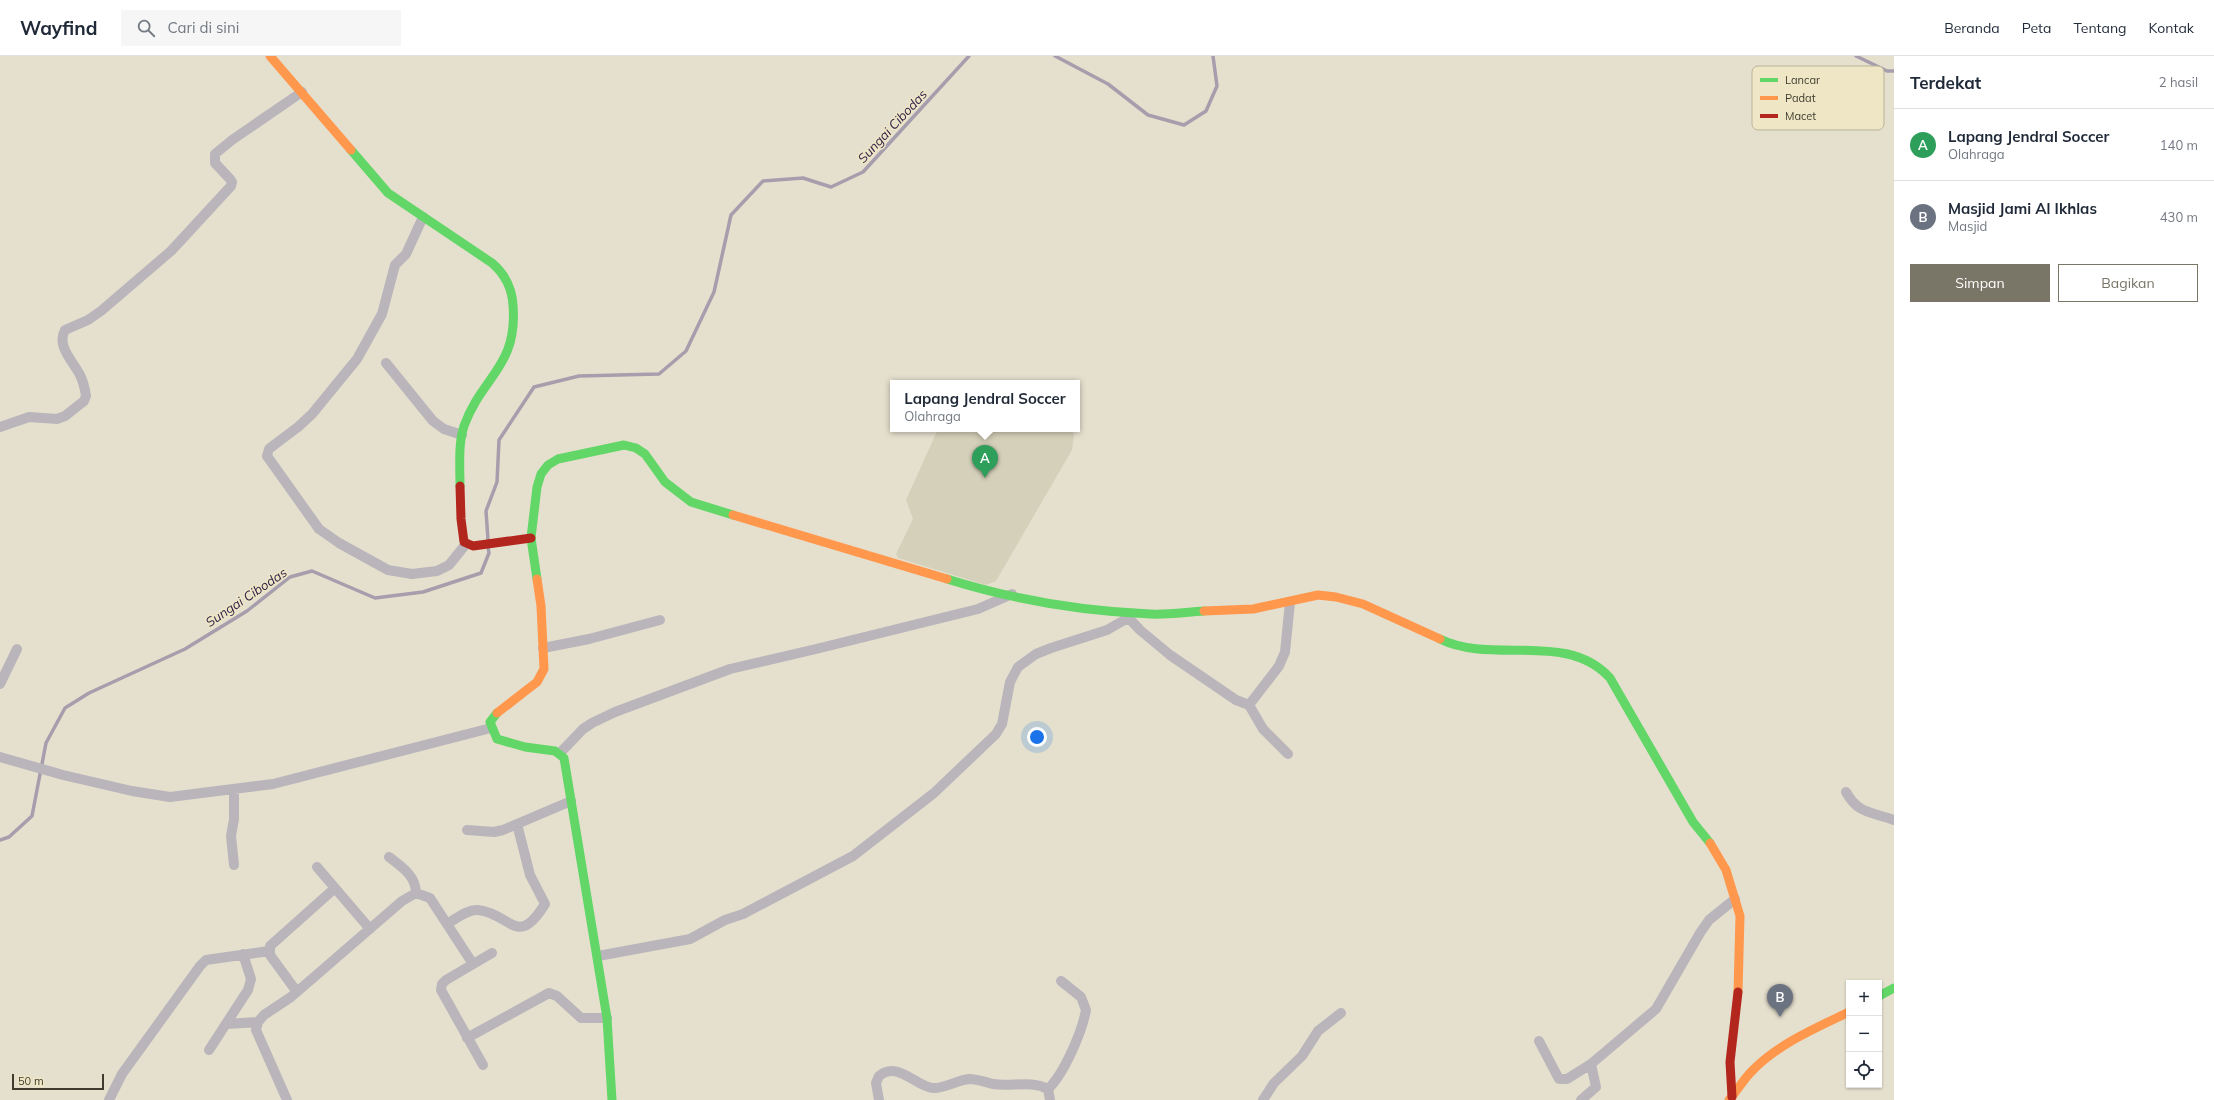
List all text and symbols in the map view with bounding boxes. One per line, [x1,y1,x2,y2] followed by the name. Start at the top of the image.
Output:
[121,10,401,46] search box
[20,16,97,40] text: Wayfind
[135,17,157,39] icon: search
[167,18,239,37] text: Cari di sini
[1944,19,2000,37] text: Beranda
[2022,19,2051,37] text: Peta
[2073,19,2127,37] text: Tentang
[2149,19,2194,37] text: Kontak
[1752,66,1884,130] legend
[1910,72,1981,93] text: Terdekat
[1785,73,1820,87] text: Lancar
[2159,74,2198,90] text: 2 hasil
[854,86,930,166] water label: Sungai Cibodas
[1785,91,1816,105] text: Padat
[1785,109,1816,123] text: Macet
[1948,127,2109,146] text: Lapang Jendral Soccer
[1918,137,1928,153] text: A
[2160,137,2198,153] text: 140 m
[1948,146,2005,162] text: Olahraga
[1948,199,2097,218] text: Masjid Jami Al Ikhlas
[1919,209,1927,225] text: B
[2160,209,2198,225] text: 430 m
[1948,218,1987,234] text: Masjid
[1910,264,2050,302] button: Simpan
[2058,264,2198,302] button: Bagikan
[890,380,1080,432] popup
[904,389,1066,408] text: Lapang Jendral Soccer
[904,408,961,424] text: Olahraga
[972,445,998,478] pin: A
[202,564,290,630] water label: Sungai Cibodas
[1027,727,1047,747] your location
[1846,980,1882,1088] map controls
[1846,980,1882,1016] button: +
[1767,984,1793,1017] pin: B
[1846,1016,1882,1052] button: −
[1846,1052,1882,1088] button: locate
[12,1072,104,1091] scale bar
[18,1074,44,1088] text: 50 m

